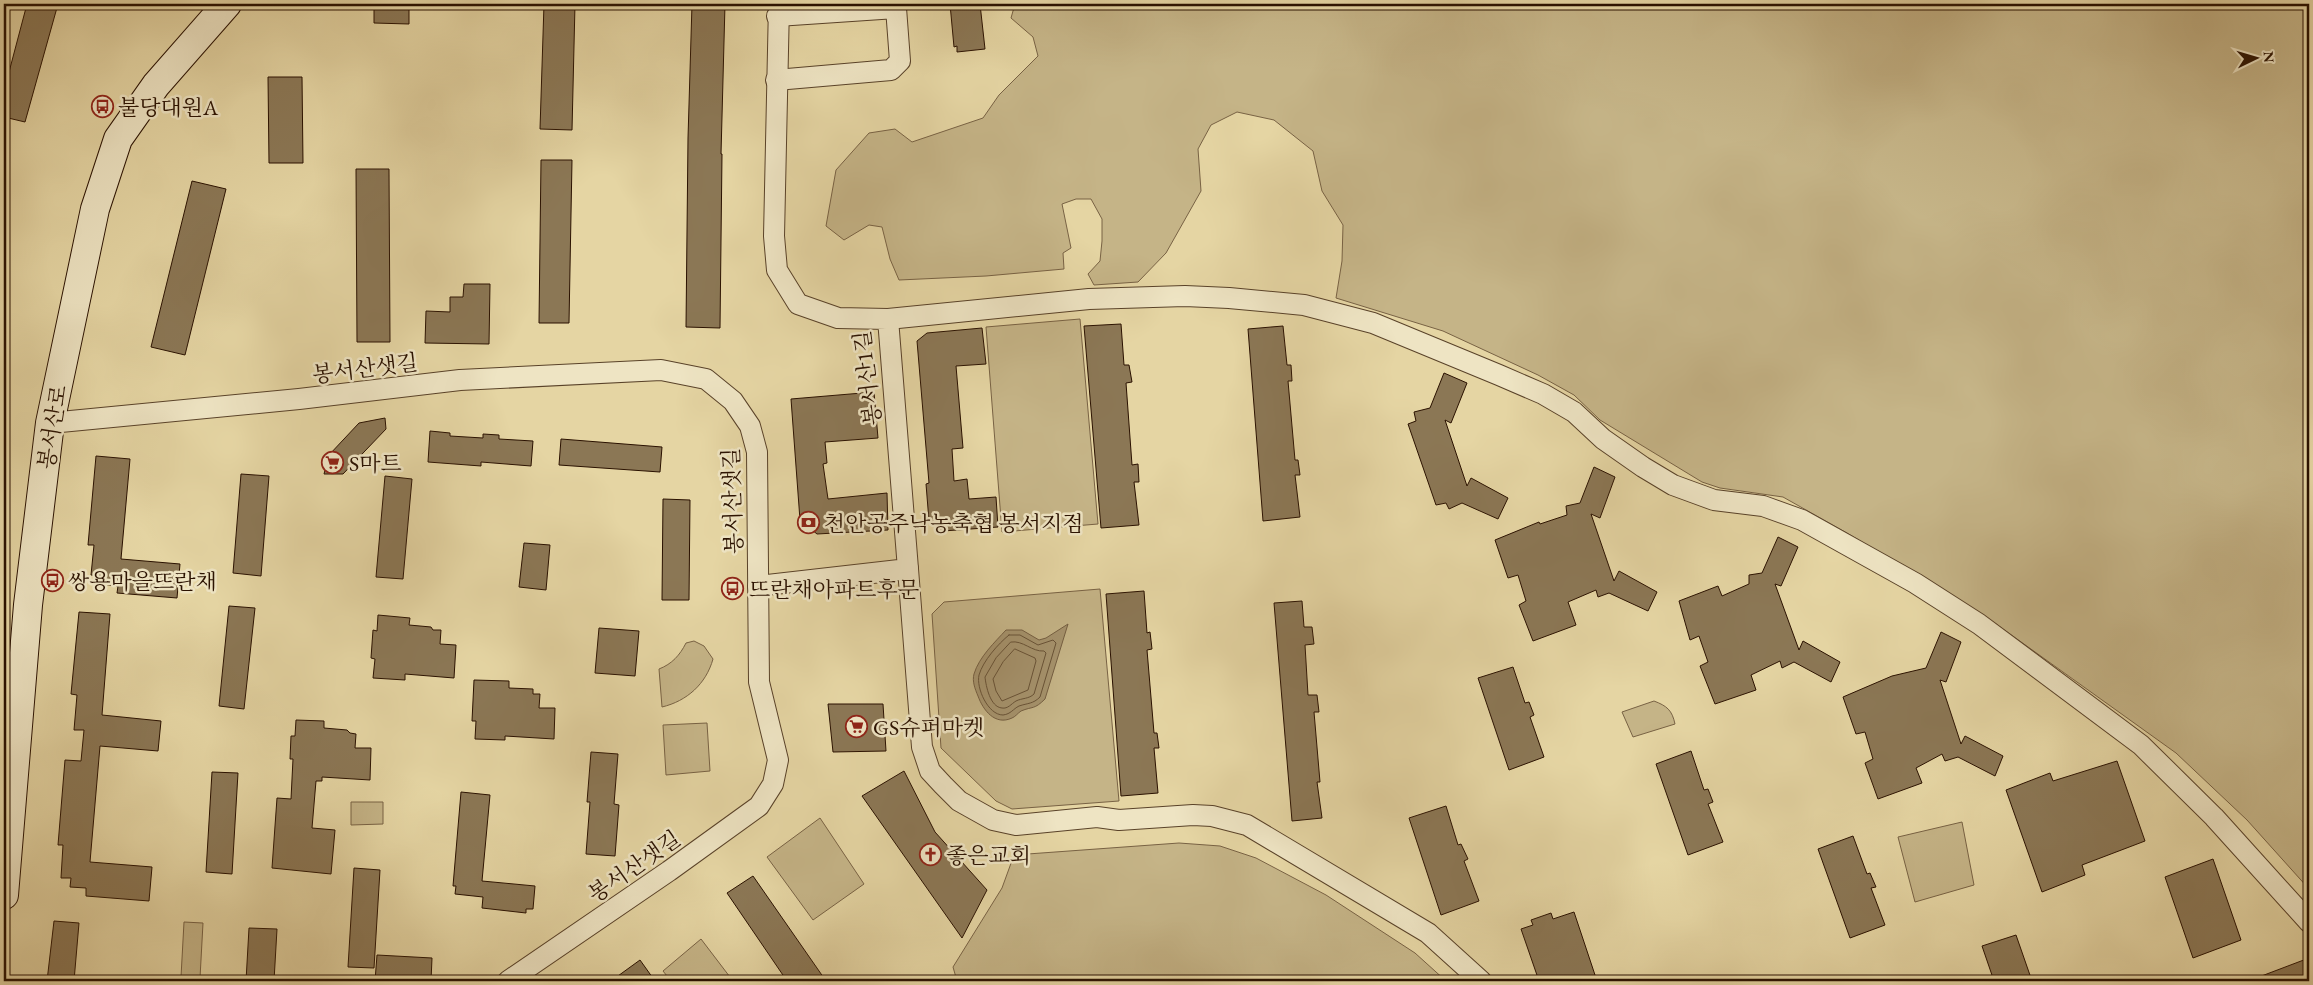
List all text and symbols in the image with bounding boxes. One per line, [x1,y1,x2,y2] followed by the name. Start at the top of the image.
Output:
[2230,32,2280,82] north arrow
[2259,50,2278,64] text: N
[118,93,219,122] place label: 불당대원A
[90,95,114,119] bus stop icon: 불당대원A
[847,329,888,427] street label: 봉서산1길
[311,348,420,389] street label: 봉서산샛길
[32,383,73,471] street label: 봉서산로
[716,447,749,555] street label: 봉서산샛길
[349,449,402,478] place label: S마트
[321,451,345,475] supermarket icon: S마트
[824,509,1083,538] place label: 천안공주낙농축협 봉서지점
[796,511,820,535] bank icon: 천안공주낙농축협 봉서지점
[68,567,217,596] place label: 쌍용마을뜨란채
[40,569,64,593] bus stop icon: 쌍용마을뜨란채
[749,575,919,604] place label: 뜨란채아파트후문
[721,577,745,601] bus stop icon: 뜨란채아파트후문
[873,713,984,742] place label: GS슈퍼마켓
[845,715,869,739] supermarket icon: GS슈퍼마켓
[582,824,686,909] street label: 봉서산샛길
[946,841,1031,870] place label: 좋은교회
[918,843,942,867] church icon: 좋은교회

